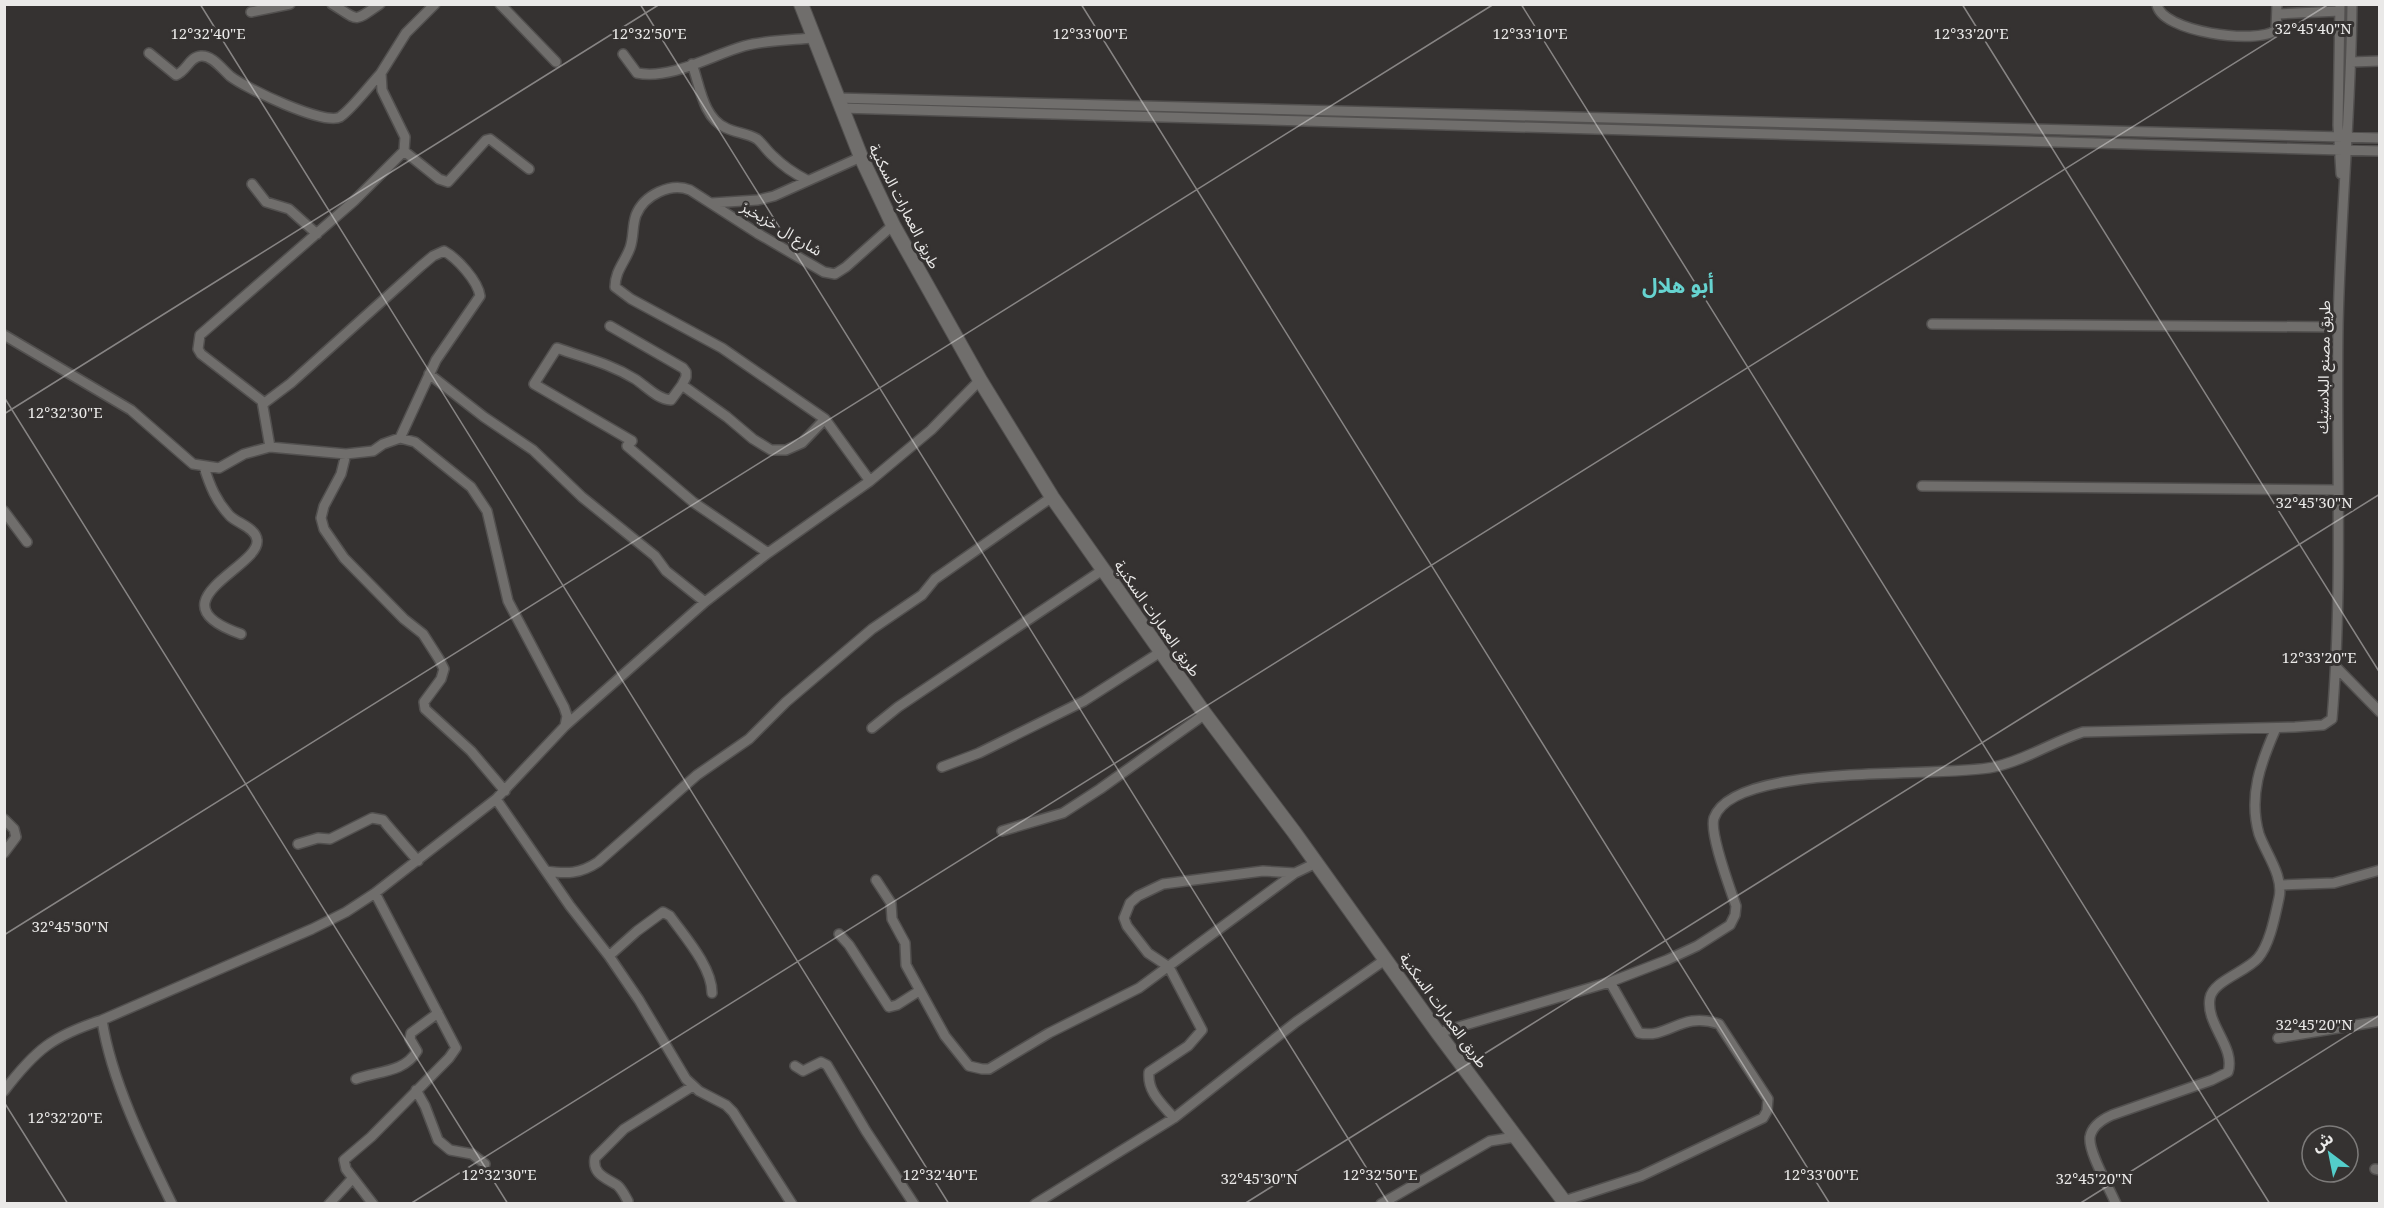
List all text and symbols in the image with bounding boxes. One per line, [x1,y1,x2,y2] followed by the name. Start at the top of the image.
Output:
[2274,18,2352,38] text: 32°45'40"N
[170,23,246,43] text: 12°32'40"E
[611,23,687,43] text: 12°32'50"E
[1052,23,1128,43] text: 12°33'00"E
[1492,23,1568,43] text: 12°33'10"E
[1933,23,2009,43] text: 12°33'20"E
[864,140,945,272] street label: طريق العمارات السكنية
[735,195,826,263] street label: شارع ال خزيخيز
[1642,271,1714,299] district label: أبو هلال
[2312,300,2337,434] street label: طريق مصنع البلاستيك
[27,402,103,422] text: 12°32'30"E
[2275,492,2353,512] text: 32°45'30"N
[1109,556,1206,681] street label: طريق العمارات السكنية
[2281,647,2357,667] text: 12°33'20"E
[31,916,109,936] text: 32°45'50"N
[1395,948,1493,1072] street label: طريق العمارات السكنية
[2275,1014,2353,1034] text: 32°45'20"N
[27,1107,103,1127] text: 12°32'20"E
[2300,1124,2360,1184] north arrow
[2307,1126,2337,1156] text: ش
[461,1164,537,1184] text: 12°32'30"E
[902,1164,978,1184] text: 12°32'40"E
[1342,1164,1418,1184] text: 12°32'50"E
[1783,1164,1859,1184] text: 12°33'00"E
[1220,1168,1298,1188] text: 32°45'30"N
[2055,1168,2133,1188] text: 32°45'20"N

